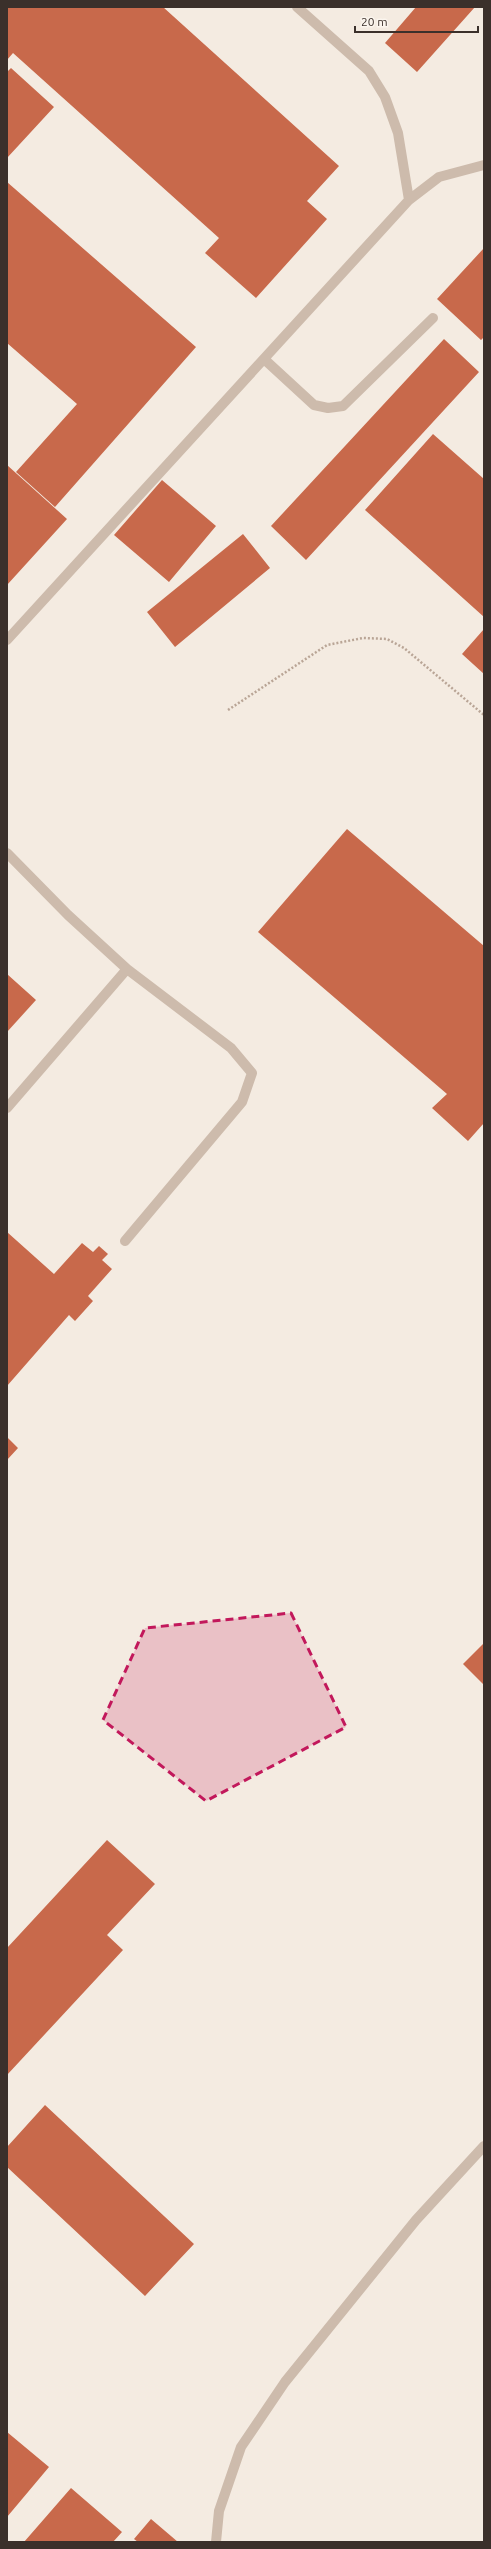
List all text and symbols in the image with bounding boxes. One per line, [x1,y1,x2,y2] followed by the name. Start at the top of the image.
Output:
[355,8,478,34] scale bar
[361,15,388,28] text: 20 m

